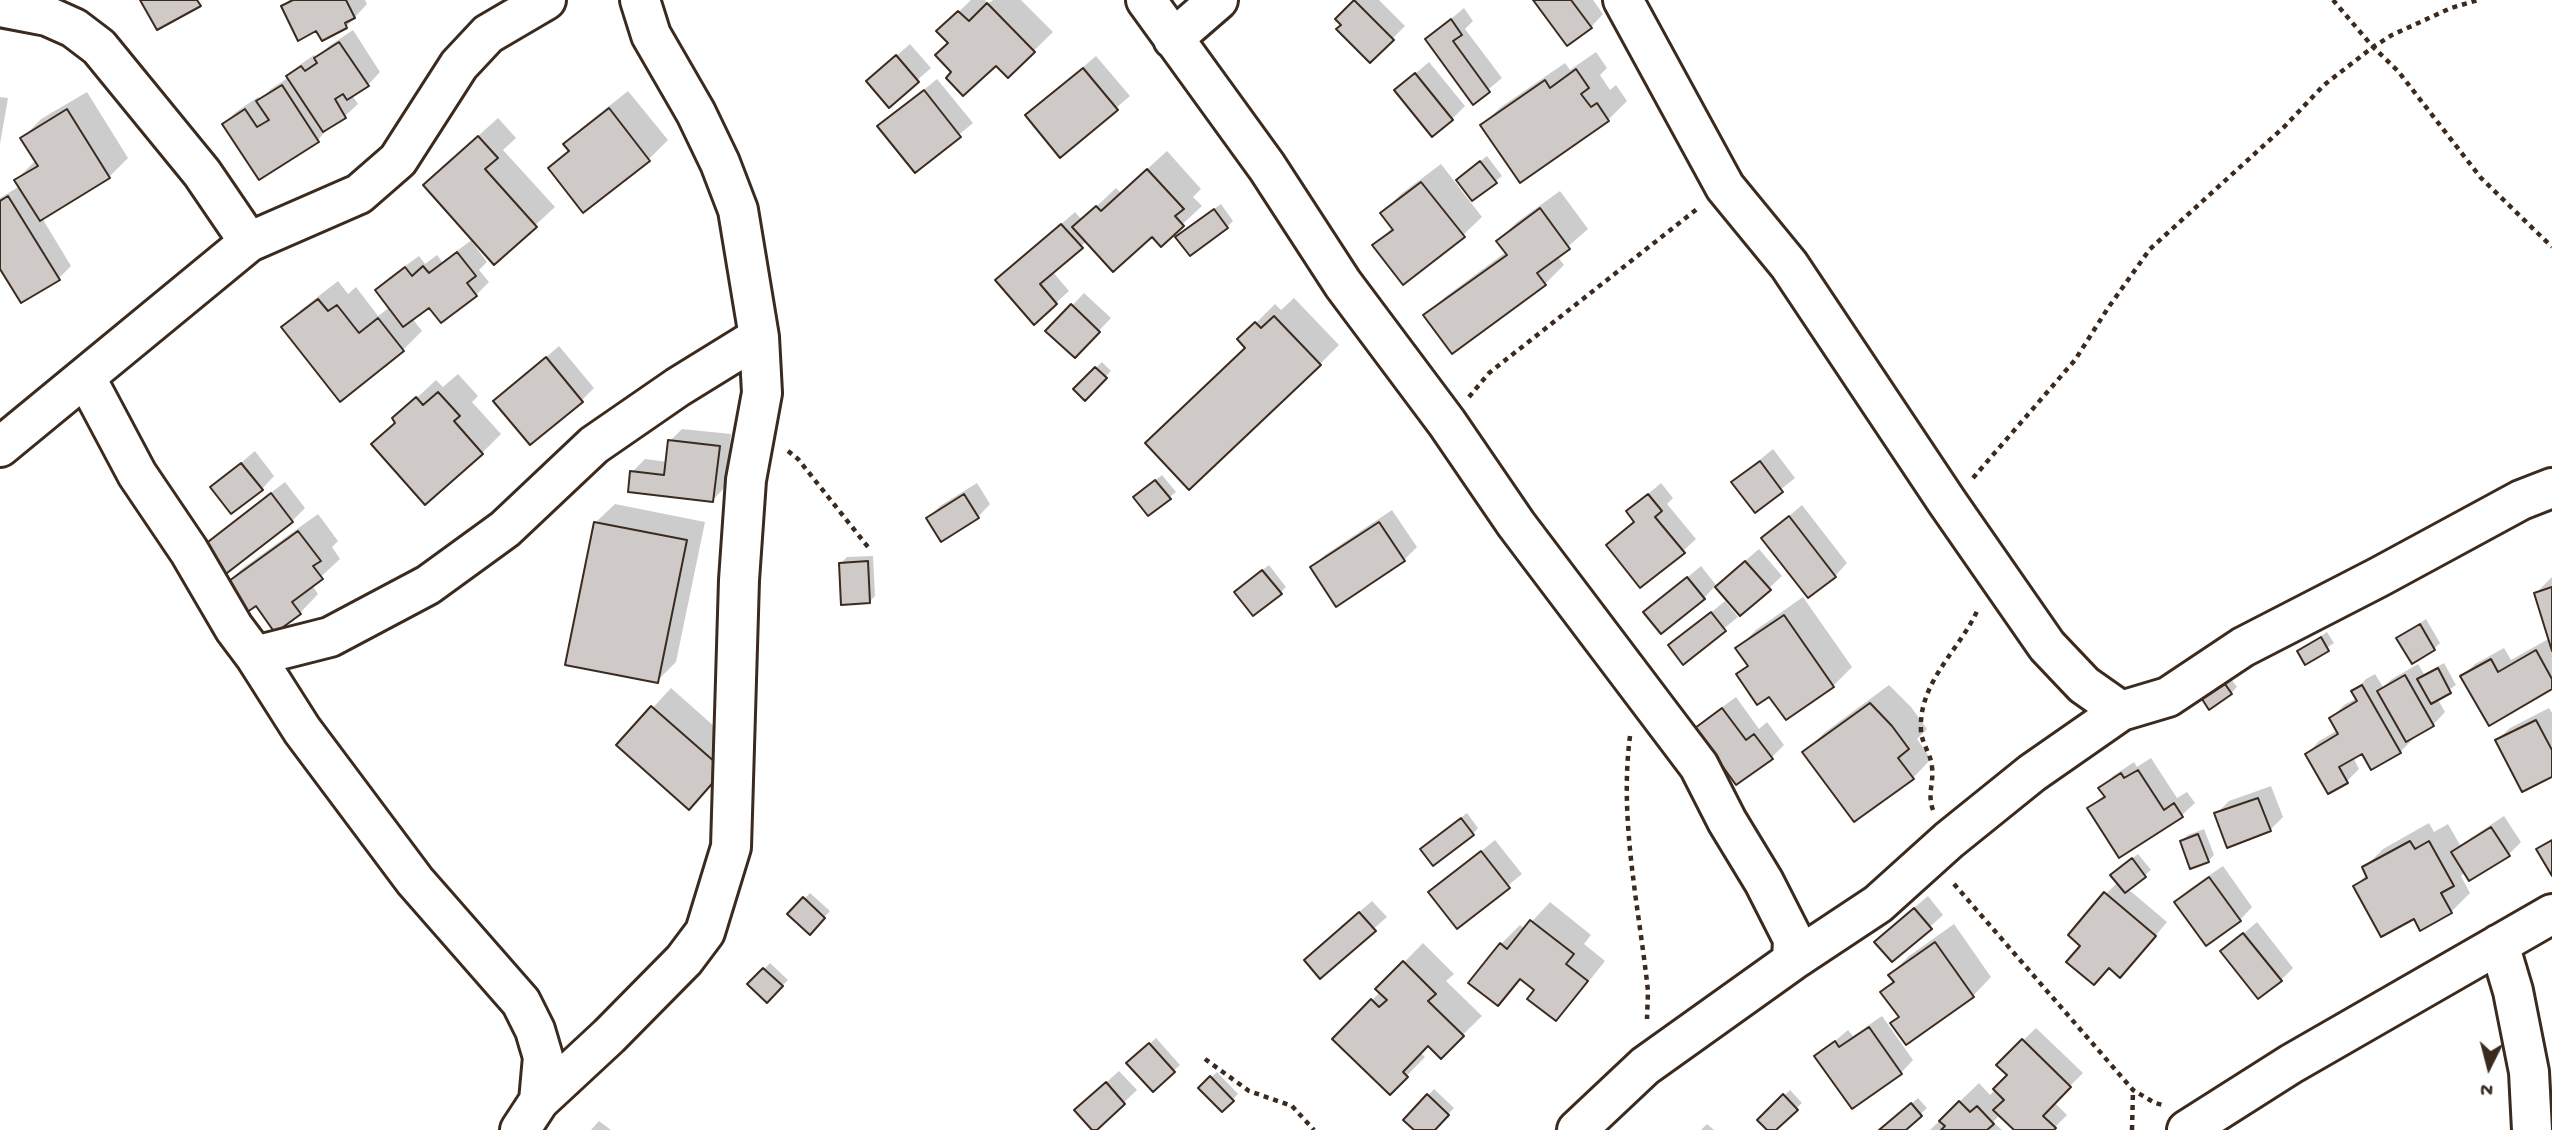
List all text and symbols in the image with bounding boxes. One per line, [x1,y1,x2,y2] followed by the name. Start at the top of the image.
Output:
[2454,1032,2524,1102] north arrow
[2479,1076,2494,1100] text: N

